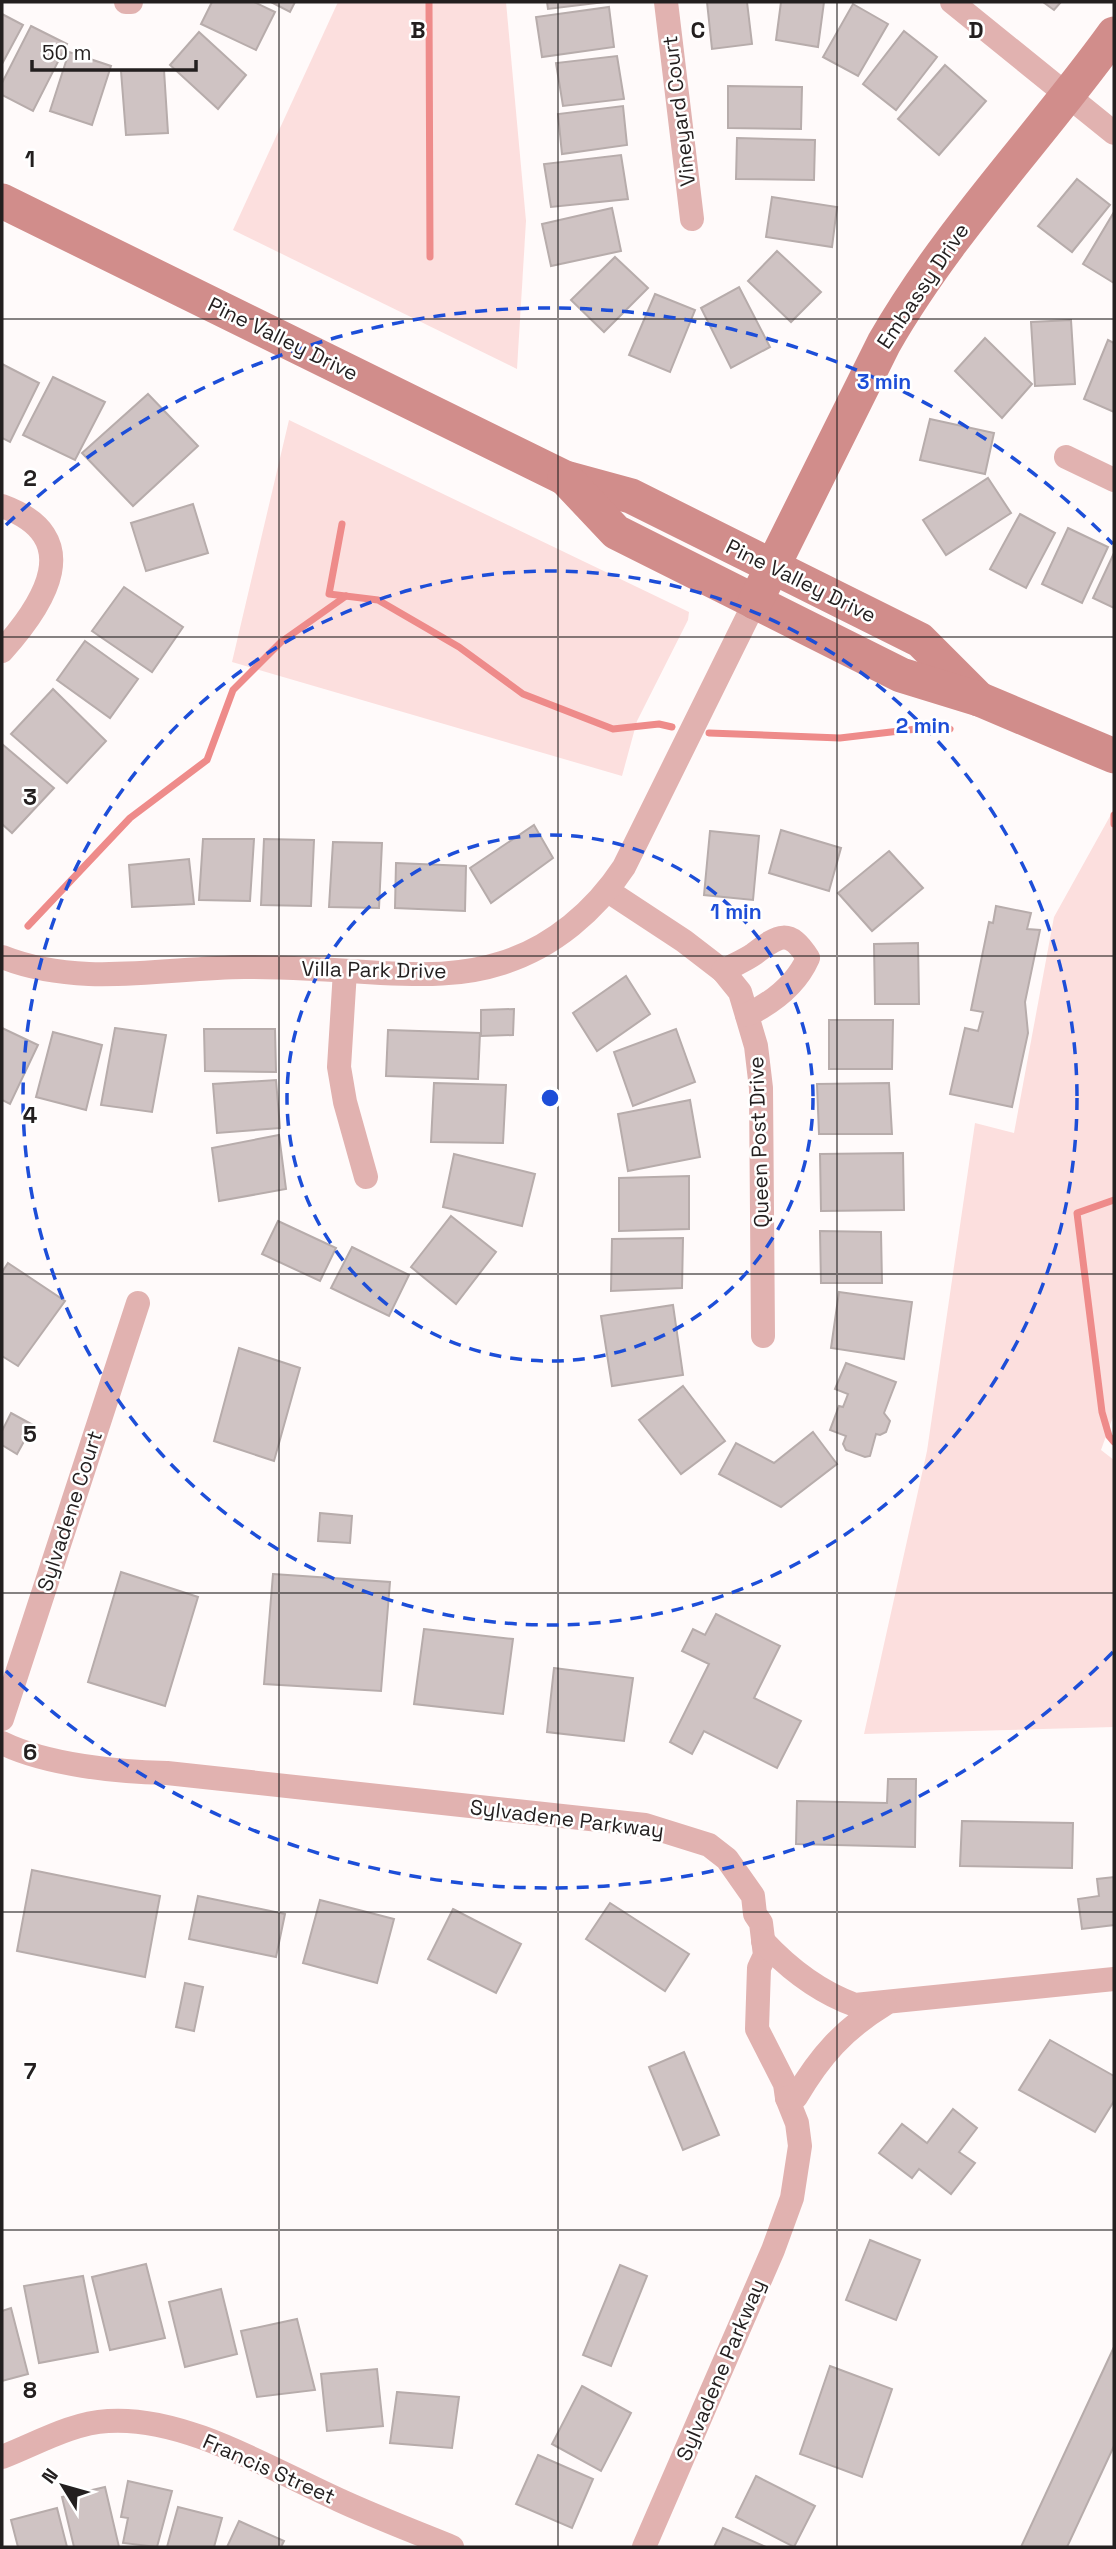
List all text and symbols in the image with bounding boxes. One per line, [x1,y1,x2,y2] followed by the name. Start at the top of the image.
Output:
[410,15,426,45] text: B
[691,15,705,45] text: C
[968,15,984,45] text: D
[32,28,196,72] scale bar
[656,34,701,188] street label: Vineyard Court
[42,39,92,66] text: 50 m
[25,144,35,174] text: 1
[871,218,975,354] street label: Embassy Drive
[204,291,363,387] street label: Pine Valley Drive
[857,368,911,395] text: 3 min
[23,463,37,493] text: 2
[722,533,881,629] street label: Pine Valley Drive
[896,712,950,739] text: 2 min
[23,782,37,812] text: 3
[710,898,762,925] text: 1 min
[301,955,447,984] street label: Villa Park Drive
[742,1056,775,1228] street label: Queen Post Drive
[538,1086,562,1110] centre of rings
[23,1100,38,1130] text: 4
[23,1419,37,1449] text: 5
[31,1427,108,1595] street label: Sylvadene Court
[23,1737,37,1767] text: 6
[468,1793,666,1844] street label: Sylvadene Parkway
[24,2056,37,2086] text: 7
[670,2275,771,2465] street label: Sylvadene Parkway
[23,2375,37,2405] text: 8
[199,2427,340,2510] street label: Francis Street
[28,2451,98,2521] north arrow
[36,2463,64,2489] text: N

